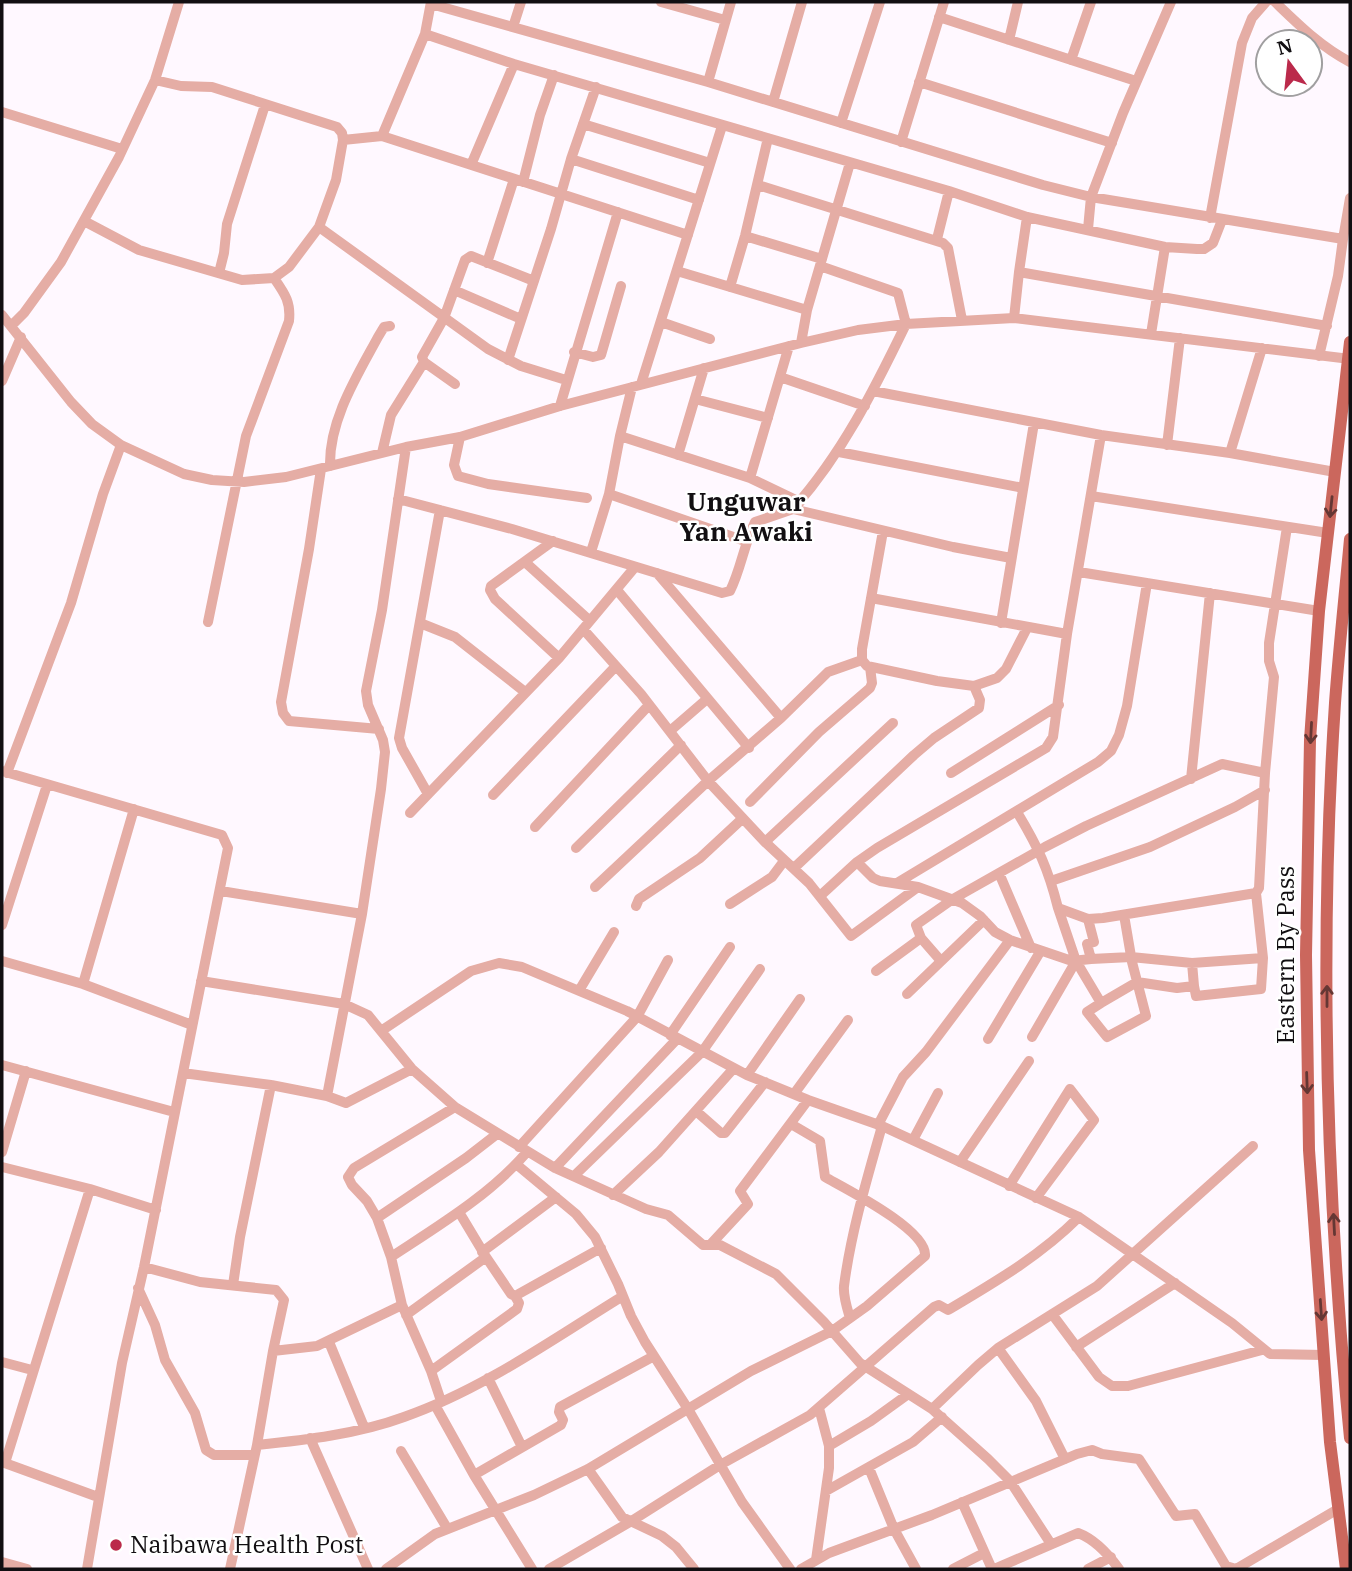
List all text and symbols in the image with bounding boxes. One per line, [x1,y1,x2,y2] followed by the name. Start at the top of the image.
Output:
[1254,28,1324,98] north arrow
[1274,33,1295,60] text: N
[679,484,813,548] district label: Unguwar Yan Awaki
[1324,495,1337,517] one-way arrow
[1304,721,1317,744] one-way arrow
[1269,866,1301,1044] street label: Eastern By Pass
[1320,985,1334,1008] one-way arrow
[1301,1071,1314,1094] one-way arrow
[1327,1212,1340,1235] one-way arrow
[1315,1298,1328,1321] one-way arrow
[130,1528,363,1560] place label: Naibawa Health Post
[108,1537,124,1553] marker: Naibawa Health Post

